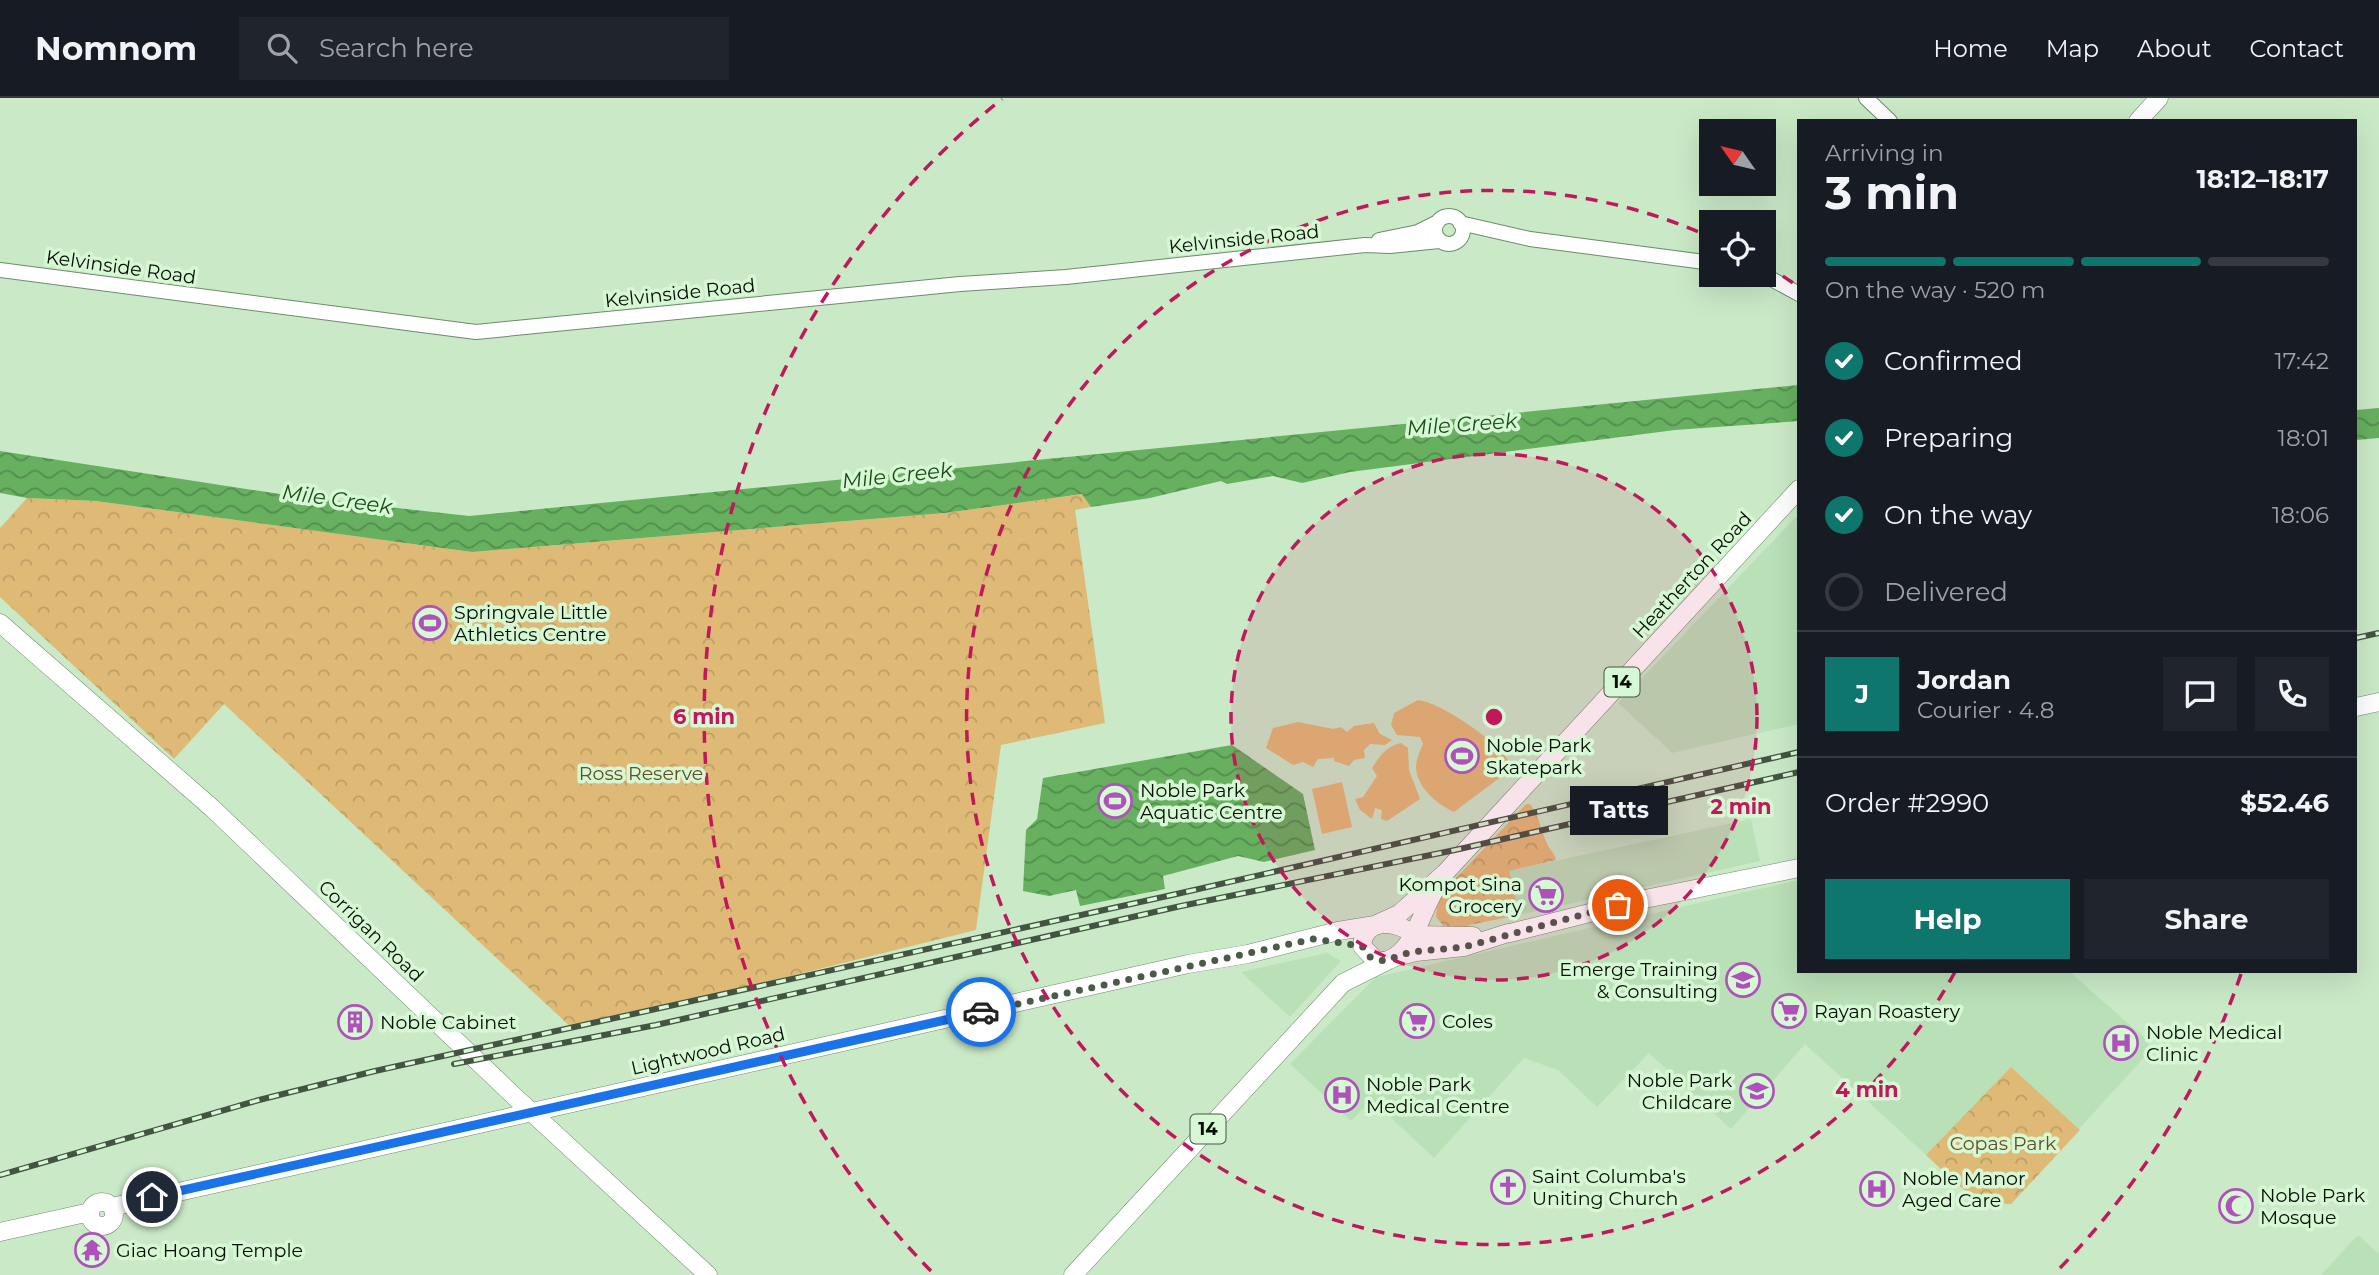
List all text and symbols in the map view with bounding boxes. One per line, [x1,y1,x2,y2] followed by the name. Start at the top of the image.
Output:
[239,17,729,80] search box
[35,28,197,68] text: Nomnom
[263,29,301,67] icon: search
[319,32,474,64] text: Search here
[1933,34,2008,63] text: Home
[2046,34,2099,63] text: Map
[2137,34,2211,63] text: About
[2249,34,2344,63] text: Contact
[1699,119,1776,196] north arrow
[1699,119,1776,287] map controls
[1825,139,1944,167] text: Arriving in
[2196,163,2329,195] text: 18:12–18:17
[1825,164,1959,221] text: 3 min
[1699,210,1776,287] button: locate
[1168,220,1320,258] street label: Kelvinside Road
[44,245,198,289] street label: Kelvinside Road
[604,274,756,312] street label: Kelvinside Road
[1825,276,2045,304] text: On the way · 520 m
[1825,342,1863,380] icon: check
[1884,345,2023,377] text: Confirmed
[2275,347,2329,375] text: 17:42
[1406,408,1520,440] water label: Mile Creek
[1825,419,1863,457] icon: check
[1884,422,2013,454] text: Preparing
[2278,424,2329,452] text: 18:01
[841,457,955,493] water label: Mile Creek
[280,479,395,519] water label: Mile Creek
[1825,496,1863,534] icon: check
[1884,499,2032,531] text: On the way
[2272,501,2329,529] text: 18:06
[1627,507,1757,643] street label: Heatherton Road
[1884,576,2008,608] text: Delivered
[454,601,608,646] place label: Springvale Little Athletics Centre
[411,604,449,642] sports icon: Springvale Little Athletics Centre
[2163,657,2237,731] button: chat
[2255,657,2329,731] button: phone
[1917,664,2011,696] text: Jordan
[1604,668,1640,696] road number: 14
[1855,678,1869,710] text: J
[1917,696,2054,724] text: Courier · 4.8
[673,704,735,729] text: 6 min
[1482,705,1506,729] centre of rings
[1486,734,1592,779] place label: Noble Park Skatepark
[1443,737,1481,775] sports icon: Noble Park Skatepark
[579,762,703,785] park label: Ross Reserve
[1140,779,1283,824] place label: Noble Park Aquatic Centre
[1096,782,1134,820] sports icon: Noble Park Aquatic Centre
[1569,786,1667,835] callout: Tatts
[1825,787,1989,819] text: Order #2990
[2240,787,2329,819] text: $52.46
[1710,794,1772,819] text: 2 min
[1589,796,1649,824] text: Tatts
[1399,873,1523,918] place label: Kompot Sina Grocery
[314,875,428,987] street label: Corrigan Road
[1588,875,1648,935] pin
[1527,876,1565,914] supermarket icon: Kompot Sina Grocery
[1825,879,2070,959] button: Help
[2084,879,2329,959] button: Share
[1599,886,1637,924] icon: bag
[1559,958,1718,1003] place label: Emerge Training & Consulting
[1724,961,1762,999] school or university icon: Emerge Training & Consulting
[946,977,1016,1047] courier
[1770,992,1808,1030] supermarket icon: Rayan Roastery
[962,993,1000,1031] icon: car
[1814,1000,1961,1023] place label: Rayan Roastery
[1398,1002,1436,1040] supermarket icon: Coles
[336,1003,374,1041] building icon: Noble Cabinet
[1442,1010,1493,1033] place label: Coles
[380,1011,517,1034] place label: Noble Cabinet
[2146,1021,2282,1066] place label: Noble Medical Clinic
[629,1022,787,1080] street label: Lightwood Road
[2102,1024,2140,1062] hospital icon: Noble Medical Clinic
[1627,1069,1733,1114] place label: Noble Park Childcare
[1738,1072,1776,1110] school or university icon: Noble Park Childcare
[1366,1073,1510,1118] place label: Noble Park Medical Centre
[1323,1076,1361,1114] hospital icon: Noble Park Medical Centre
[1835,1077,1899,1102] text: 4 min
[1190,1114,1226,1144] road number: 14
[1950,1132,2057,1155] park label: Copas Park
[1532,1165,1686,1210] place label: Saint Columba's Uniting Church
[122,1167,182,1227] pin
[1902,1167,2026,1212] place label: Noble Manor Aged Care
[1489,1168,1527,1206] church icon: Saint Columba's Uniting Church
[1858,1170,1896,1208] hospital icon: Noble Manor Aged Care
[133,1178,171,1216] icon: home
[2260,1184,2366,1229] place label: Noble Park Mosque
[2217,1187,2255,1225] mosque icon: Noble Park Mosque
[73,1231,111,1269] temple icon: Giac Hoang Temple
[116,1239,303,1262] place label: Giac Hoang Temple

